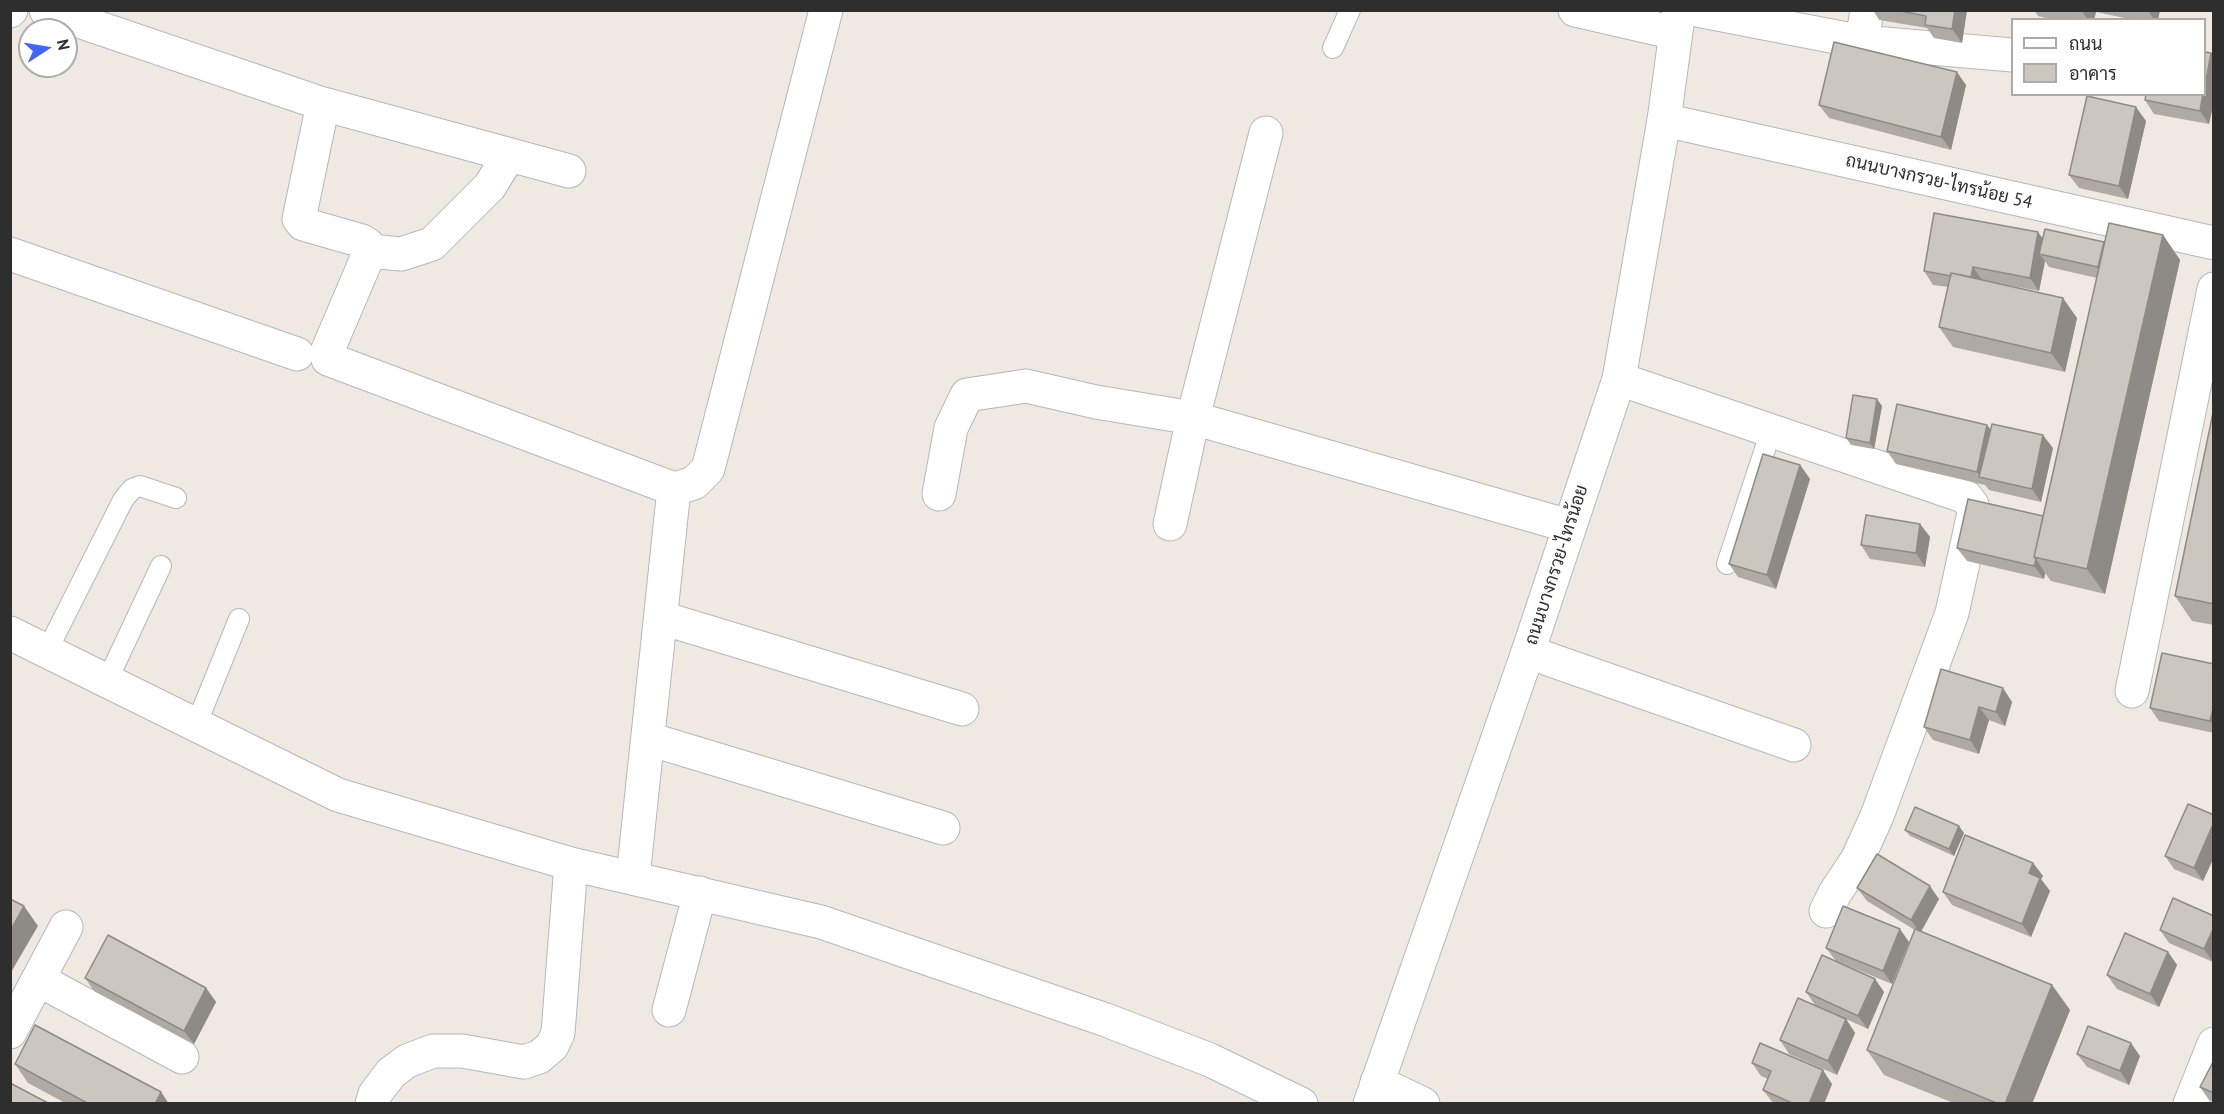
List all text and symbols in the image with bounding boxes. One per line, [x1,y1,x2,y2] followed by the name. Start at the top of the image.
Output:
[18,18,78,78] north arrow
[2011,18,2206,96] legend
[2069,32,2102,55] text: ถนน
[53,37,75,52] text: N
[2069,62,2117,85] text: อาคาร
[1843,150,2035,214] street label: ถนนบางกรวย-ไทรน้อย 54
[1521,482,1593,648] street label: ถนนบางกรวย-ไทรน้อย

